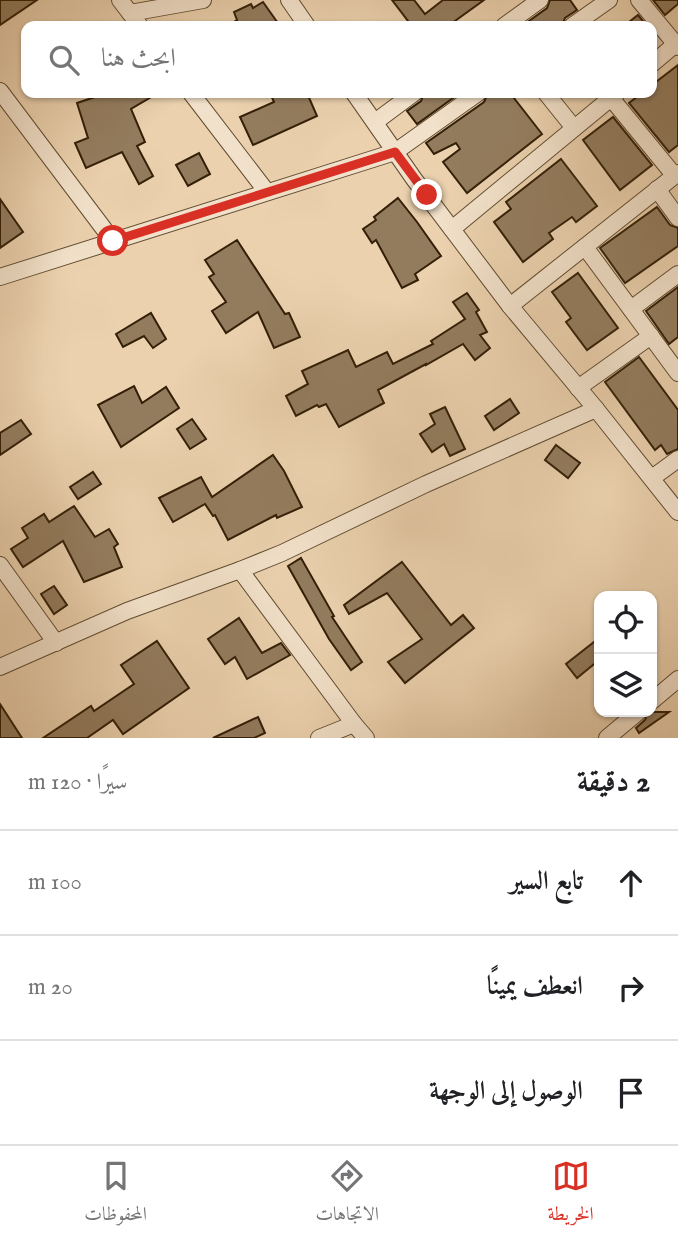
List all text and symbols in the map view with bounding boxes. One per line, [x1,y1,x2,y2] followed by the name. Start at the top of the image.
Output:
[21,21,657,98] search box
[45,41,83,79] icon: search
[101,42,176,75] text: ابحث هنا
[411,179,442,210] route end
[97,225,128,256] route start
[594,591,657,717] map controls
[594,591,657,654] button: locate
[594,654,657,717] button: layers
[577,764,650,802] text: 2 دقيقة
[28,768,127,797] text: سيرًا · 120 m
[612,864,650,902] icon: ahead
[509,865,583,898] text: تابع السير
[28,868,82,897] text: 100 m
[612,969,650,1007] icon: right
[487,970,583,1003] text: انعطف يمينًا
[28,973,73,1002] text: 20 m
[612,1074,650,1112] icon: arrive
[429,1075,583,1108] text: الوصول إلى الوجهة
[84,1157,147,1232] tab: المحفوظات
[316,1157,379,1232] tab: الاتجاهات
[547,1157,594,1232] tab: الخريطة

